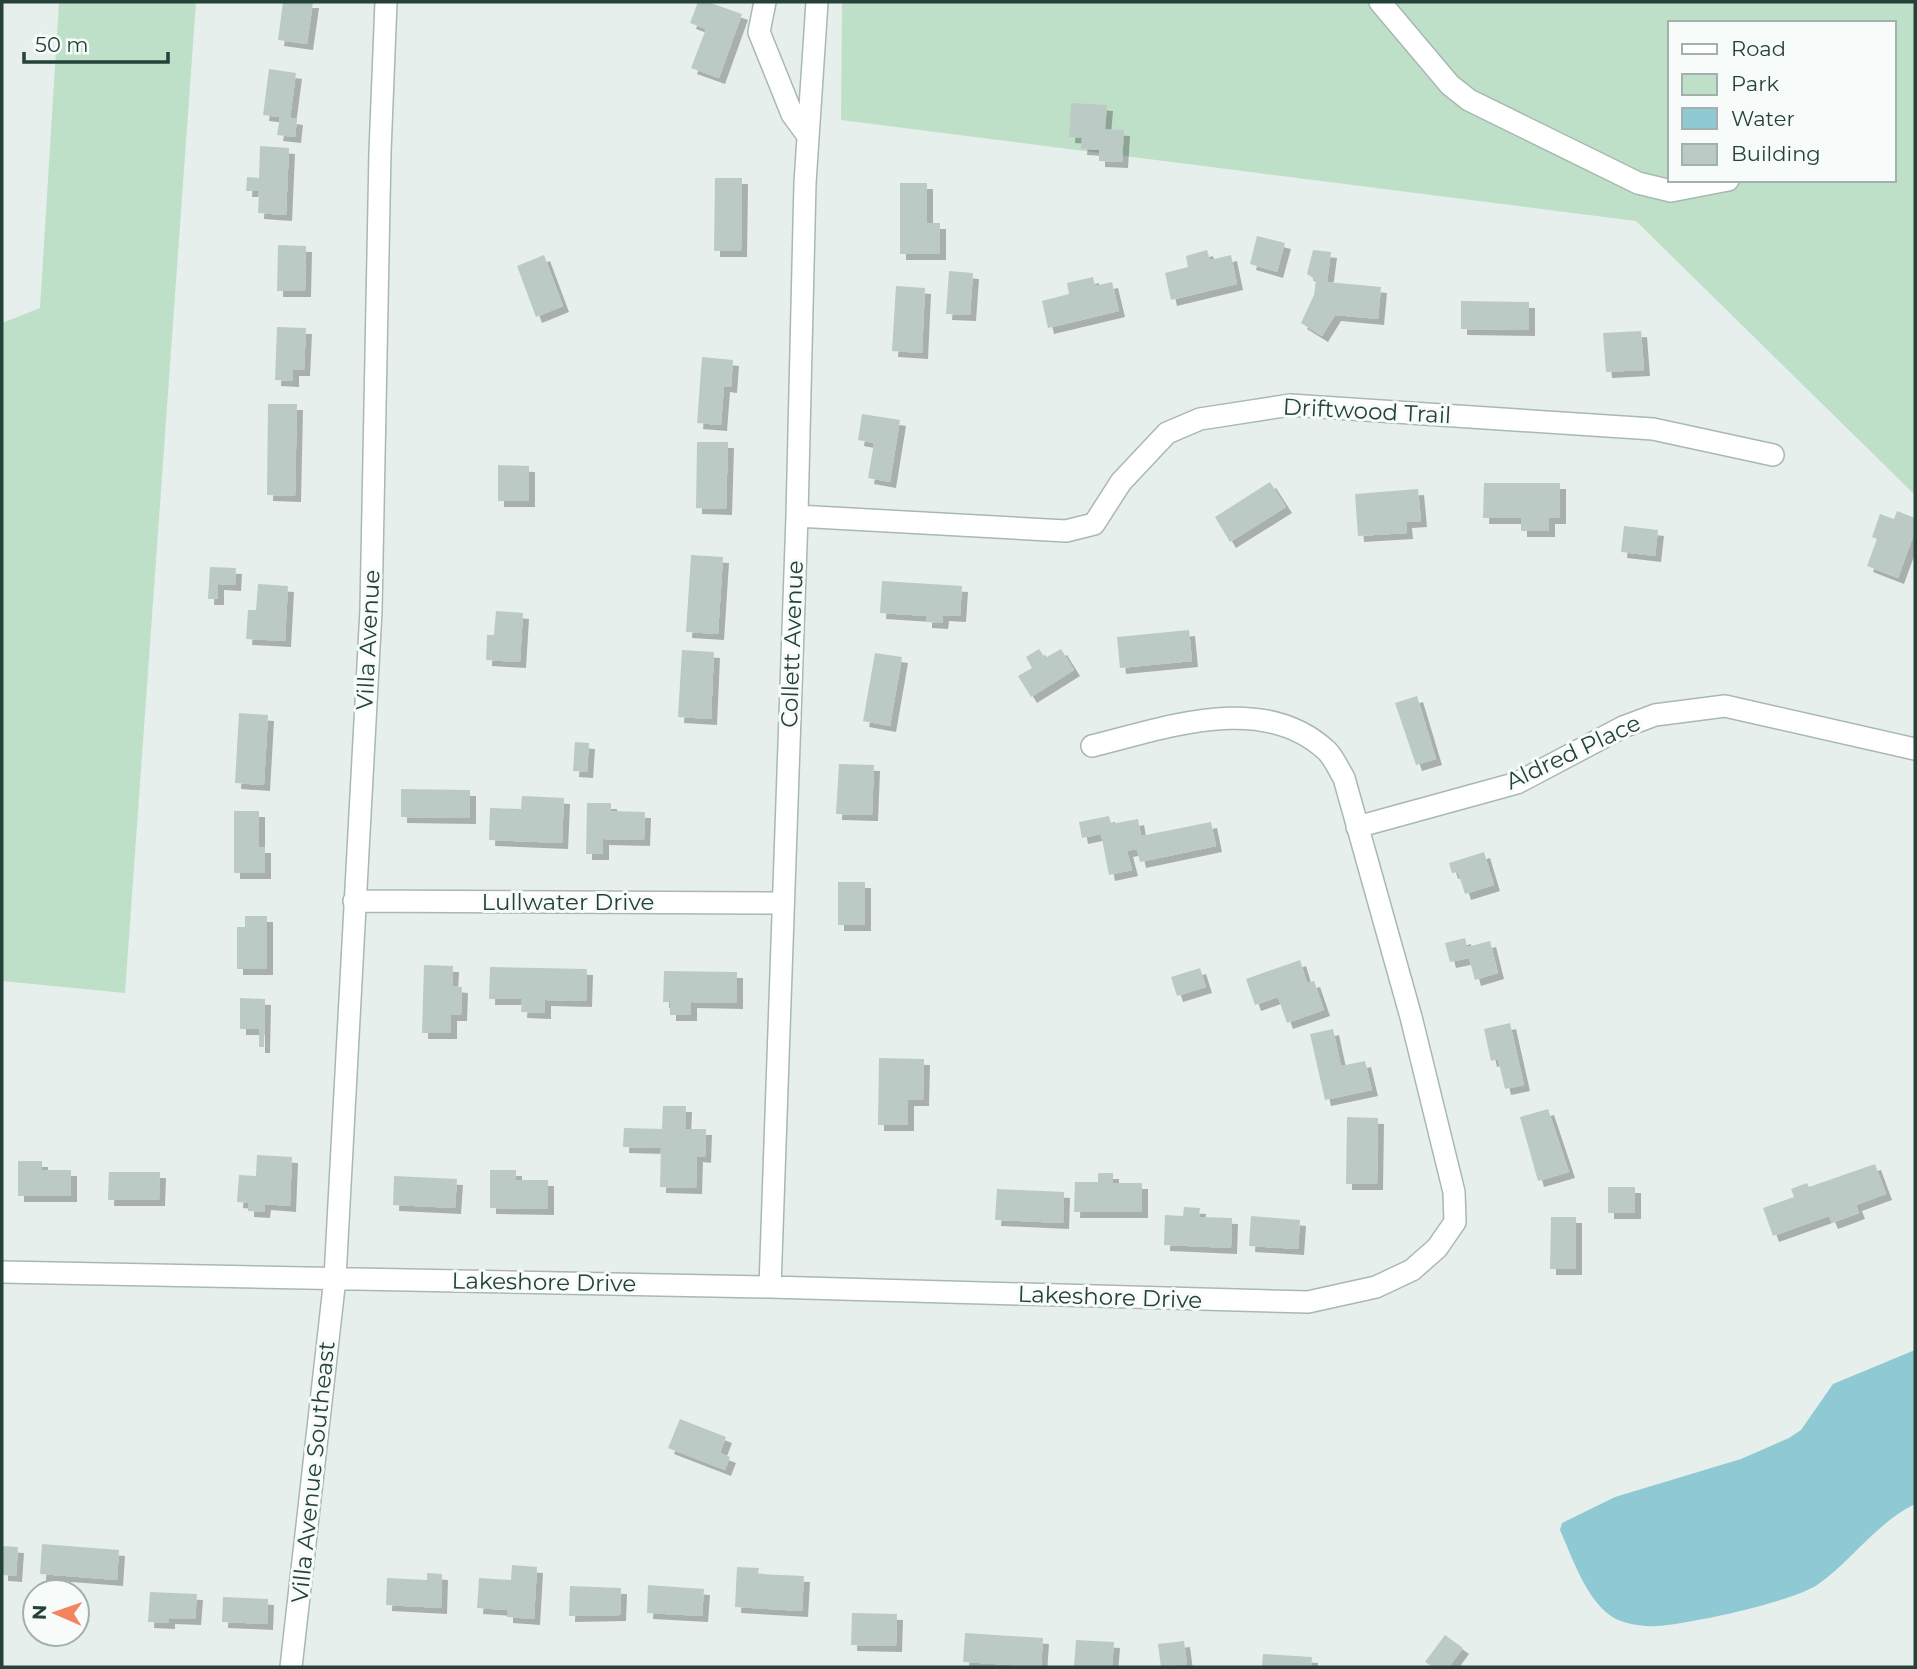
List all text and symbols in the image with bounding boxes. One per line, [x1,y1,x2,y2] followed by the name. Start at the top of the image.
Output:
[24,21,168,65] scale bar
[1668,21,1896,182] legend
[35,32,89,57] text: 50 m
[1731,36,1786,61] text: Road
[1731,71,1779,96] text: Park
[1731,106,1795,131] text: Water
[1731,141,1821,166] text: Building
[1282,393,1452,429] street label: Driftwood Trail
[775,560,809,728] street label: Collett Avenue
[350,569,386,711] street label: Villa Avenue
[1501,709,1645,795] street label: Aldred Place
[482,888,654,916] street label: Lullwater Drive
[451,1266,637,1298] street label: Lakeshore Drive
[1017,1280,1203,1314] street label: Lakeshore Drive
[285,1340,341,1604] street label: Villa Avenue Southeast
[21,1578,91,1648] north arrow
[28,1604,51,1621] text: N

